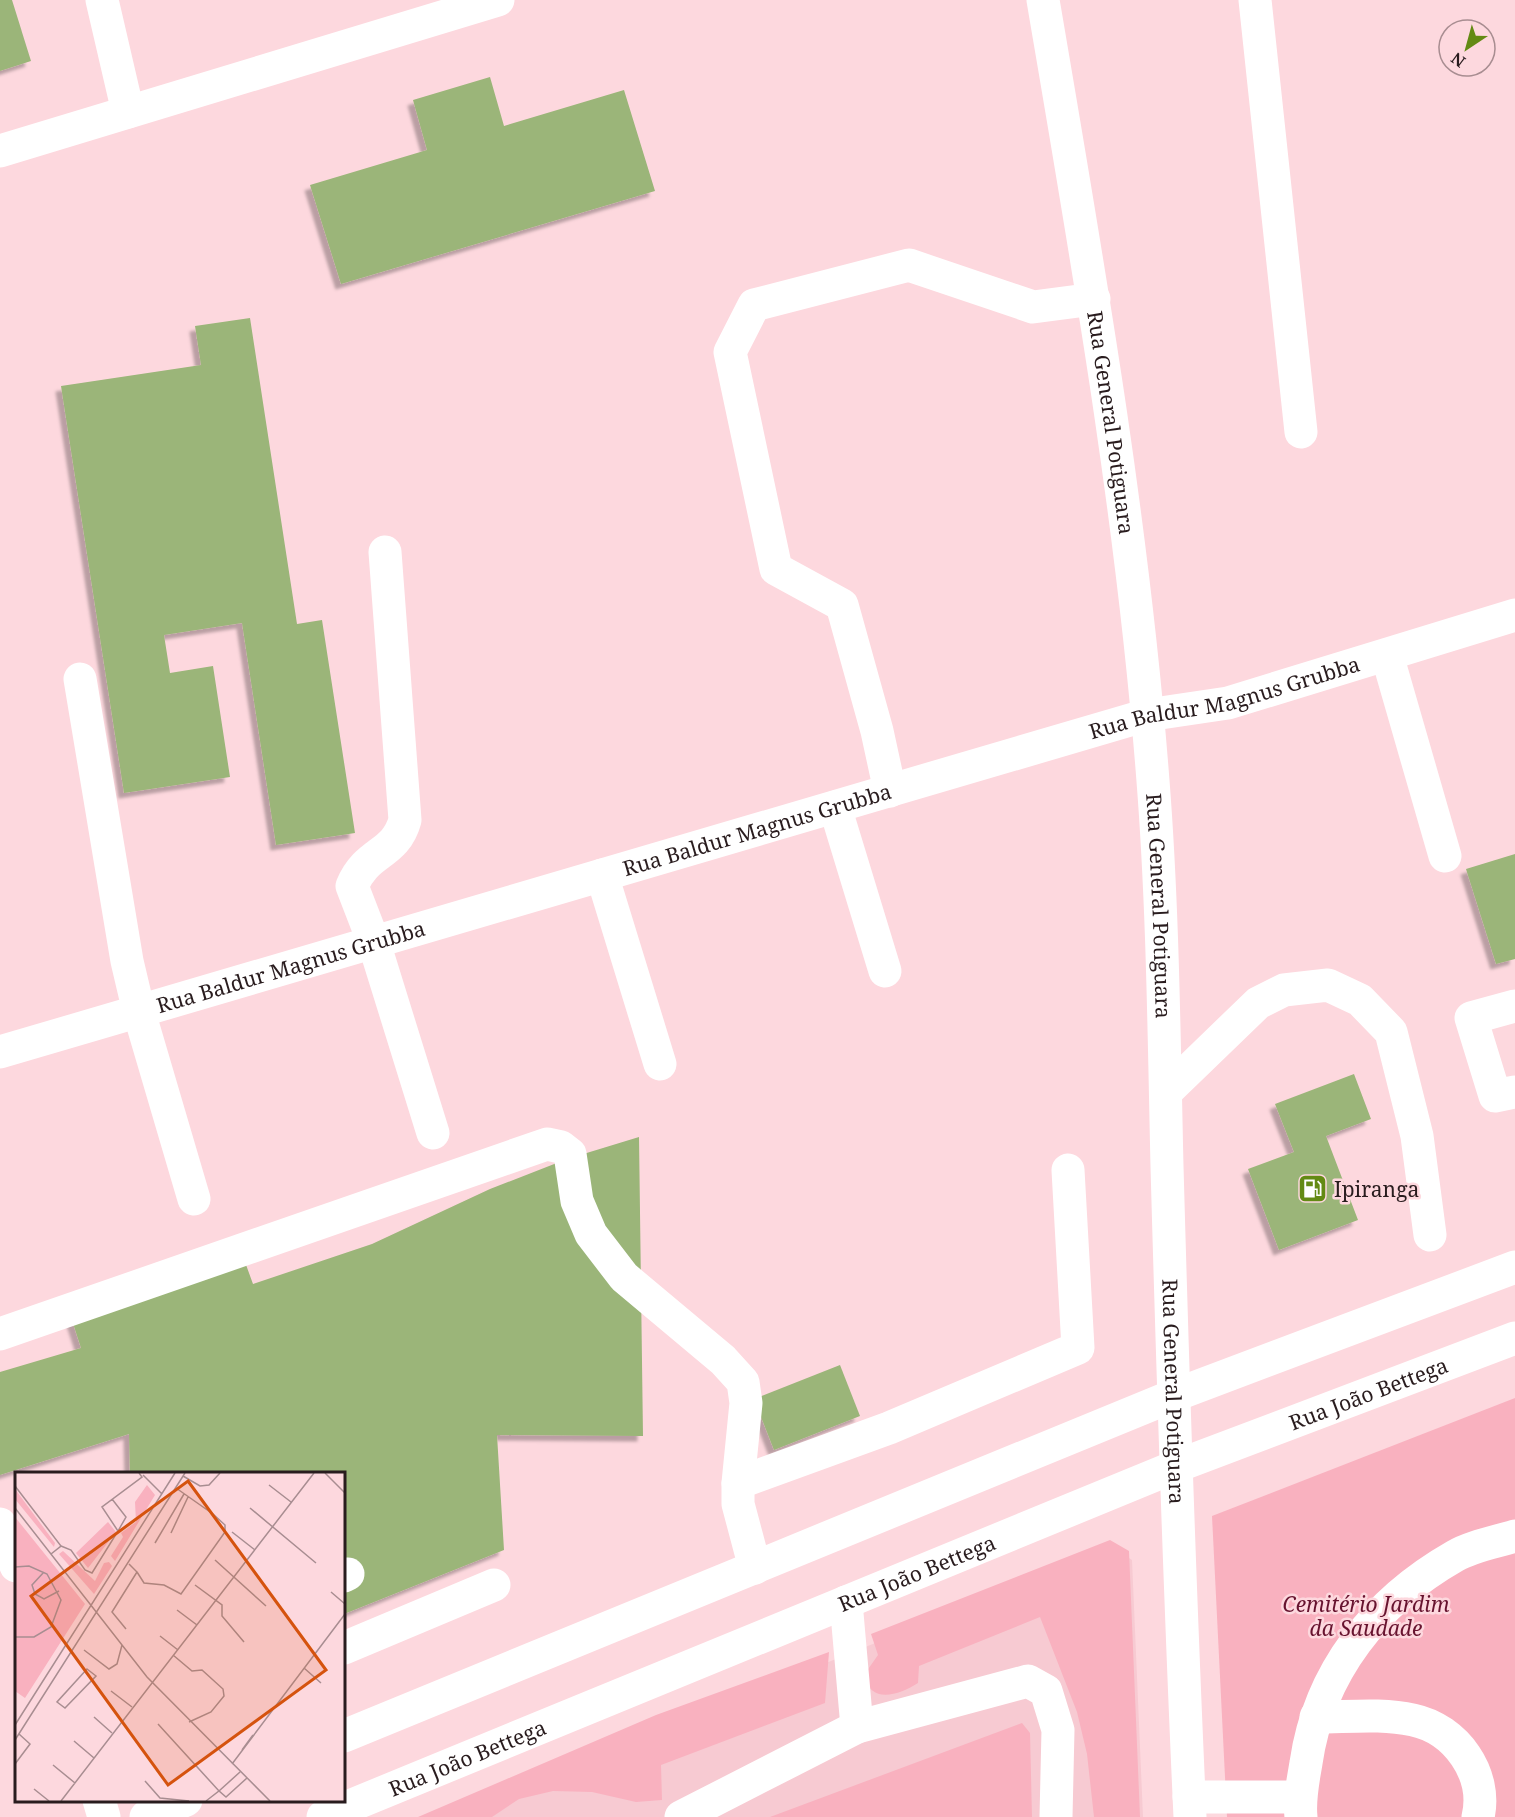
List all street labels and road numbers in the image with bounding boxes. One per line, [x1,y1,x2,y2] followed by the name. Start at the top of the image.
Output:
[1081,309,1141,536] street label: Rua General Potiguara
[1086,649,1363,745] street label: Rua Baldur Magnus Grubba
[619,777,895,882] street label: Rua Baldur Magnus Grubba
[1140,792,1178,1019] street label: Rua General Potiguara
[153,914,428,1019] street label: Rua Baldur Magnus Grubba
[1156,1278,1191,1505] street label: Rua General Potiguara
[1285,1351,1452,1436] street label: Rua João Bettega
[834,1528,1000,1618] street label: Rua João Bettega
[384,1713,550,1803] street label: Rua João Bettega

